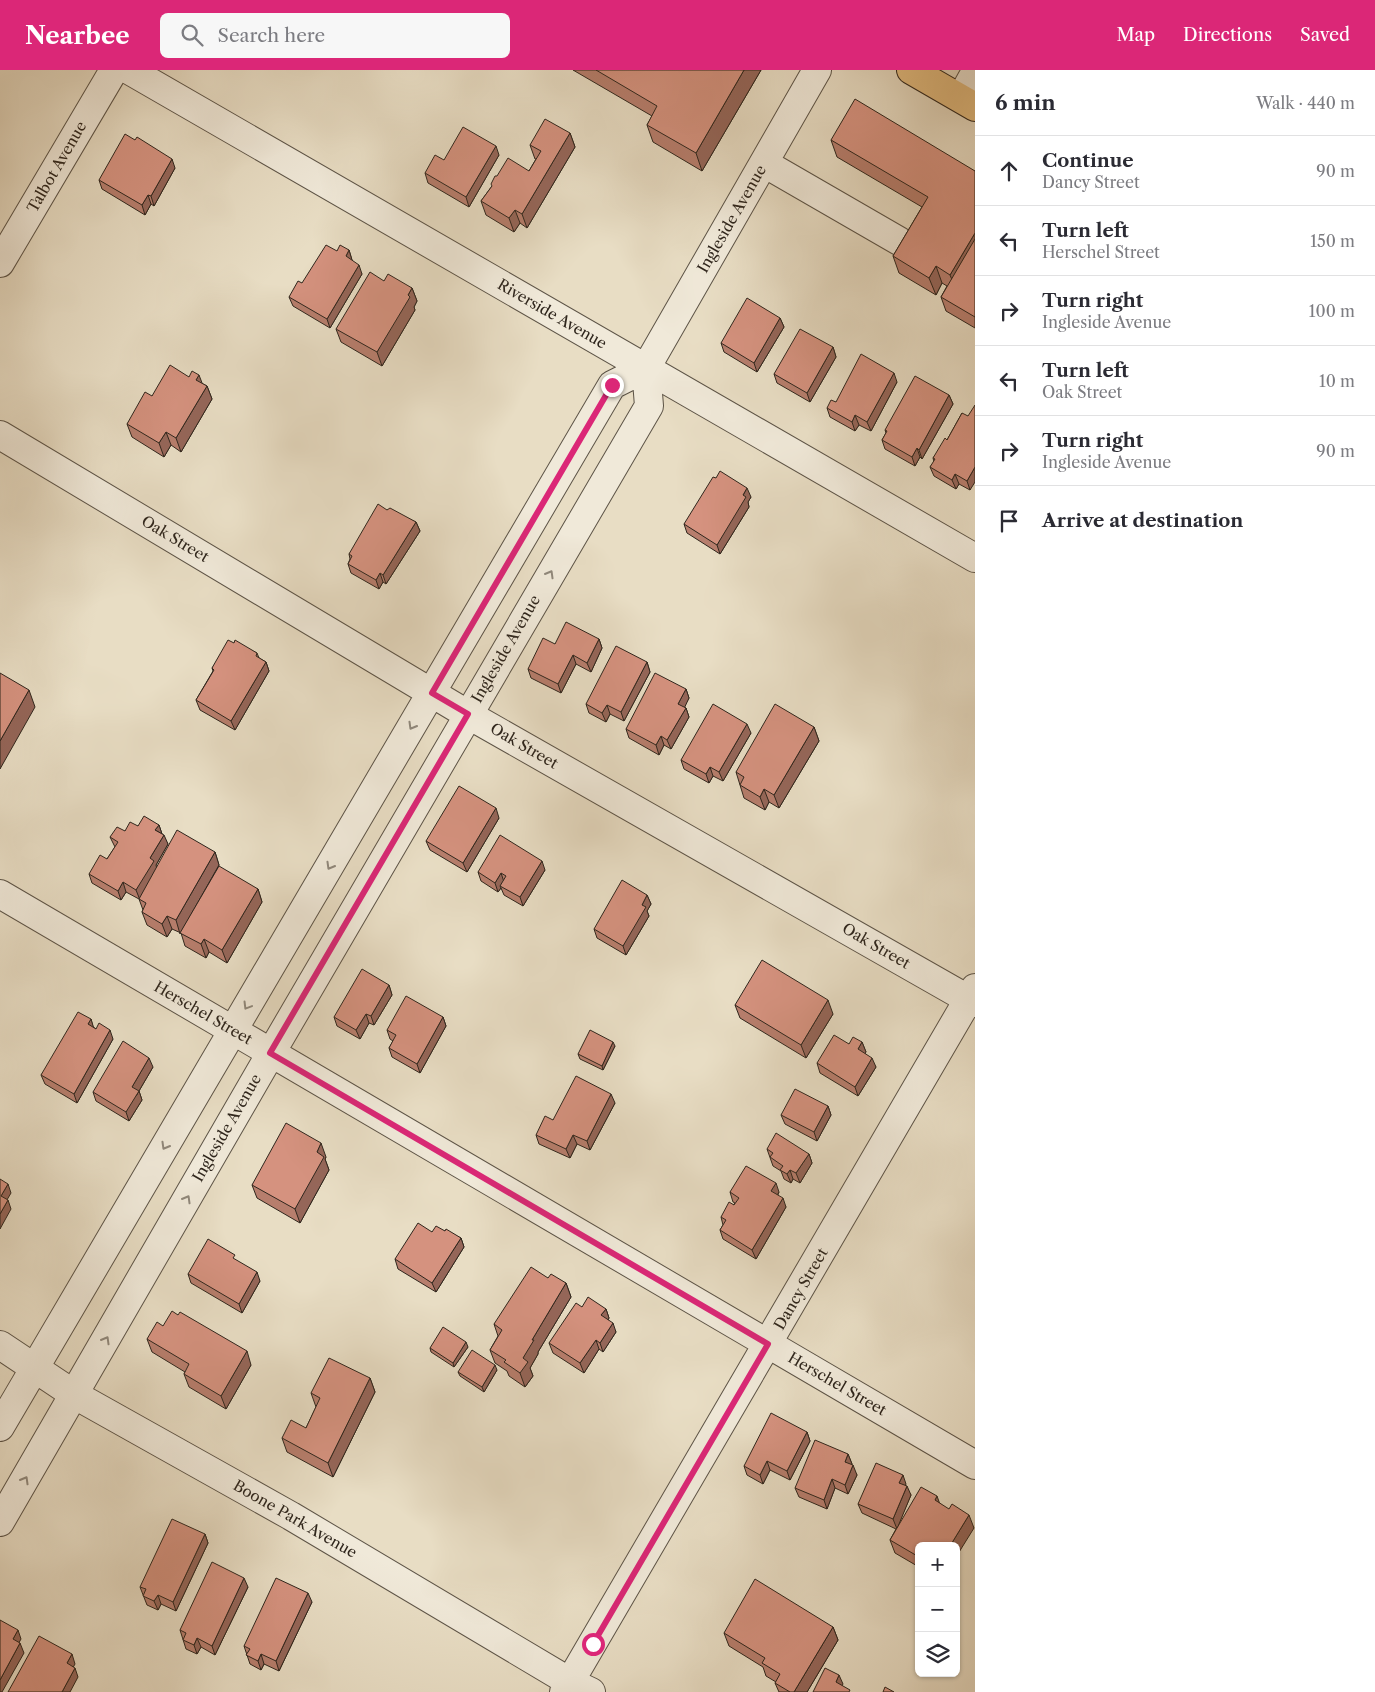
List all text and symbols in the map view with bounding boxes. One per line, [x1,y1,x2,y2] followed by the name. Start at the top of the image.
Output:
[160,13,510,58] search box
[25,21,130,50] text: Nearbee
[178,21,206,49] icon: search
[218,24,325,47] text: Search here
[1116,24,1155,46] text: Map
[1183,24,1272,46] text: Directions
[1300,24,1350,46] text: Saved
[995,90,1056,115] text: 6 min
[1256,93,1355,113] text: Walk · 440 m
[23,118,90,216] street label: Talbot Avenue
[1042,149,1134,172] text: Continue
[995,157,1023,185] icon: ahead
[1316,161,1355,181] text: 90 m
[693,162,770,276] street label: Ingleside Avenue
[1042,172,1140,192] text: Dancy Street
[1042,219,1129,242] text: Turn left
[995,227,1023,255] icon: left
[1310,231,1355,251] text: 150 m
[1042,242,1160,262] text: Herschel Street
[494,275,610,353] street label: Riverside Avenue
[1042,289,1143,312] text: Turn right
[995,297,1023,325] icon: right
[1309,301,1355,321] text: 100 m
[1042,312,1171,332] text: Ingleside Avenue
[1042,359,1129,382] text: Turn left
[995,367,1023,395] icon: left
[1319,371,1355,391] text: 10 m
[601,374,624,397] route end
[1042,382,1122,402] text: Oak Street
[1042,429,1143,452] text: Turn right
[995,437,1023,465] icon: right
[1316,441,1355,461] text: 90 m
[1042,452,1171,472] text: Ingleside Avenue
[995,507,1023,535] icon: arrive
[1042,509,1243,532] text: Arrive at destination
[138,511,213,566] street label: Oak Street
[544,571,554,580] one-way arrow
[467,592,544,706] street label: Ingleside Avenue
[487,719,562,773] street label: Oak Street
[409,721,419,730] one-way arrow
[326,861,336,870] one-way arrow
[839,919,914,973] street label: Oak Street
[151,977,256,1049] street label: Herschel Street
[244,1001,254,1010] one-way arrow
[188,1071,265,1185] street label: Ingleside Avenue
[161,1141,171,1150] one-way arrow
[181,1195,191,1204] one-way arrow
[769,1244,832,1333] street label: Dancy Street
[100,1336,110,1345] one-way arrow
[785,1348,890,1420] street label: Herschel Street
[230,1475,360,1562] street label: Boone Park Avenue
[18,1477,28,1486] one-way arrow
[915,1542,960,1677] map controls
[915,1542,960,1587] button: +
[915,1587,960,1632] button: −
[915,1632,960,1677] button: layers
[582,1633,605,1656] route start

